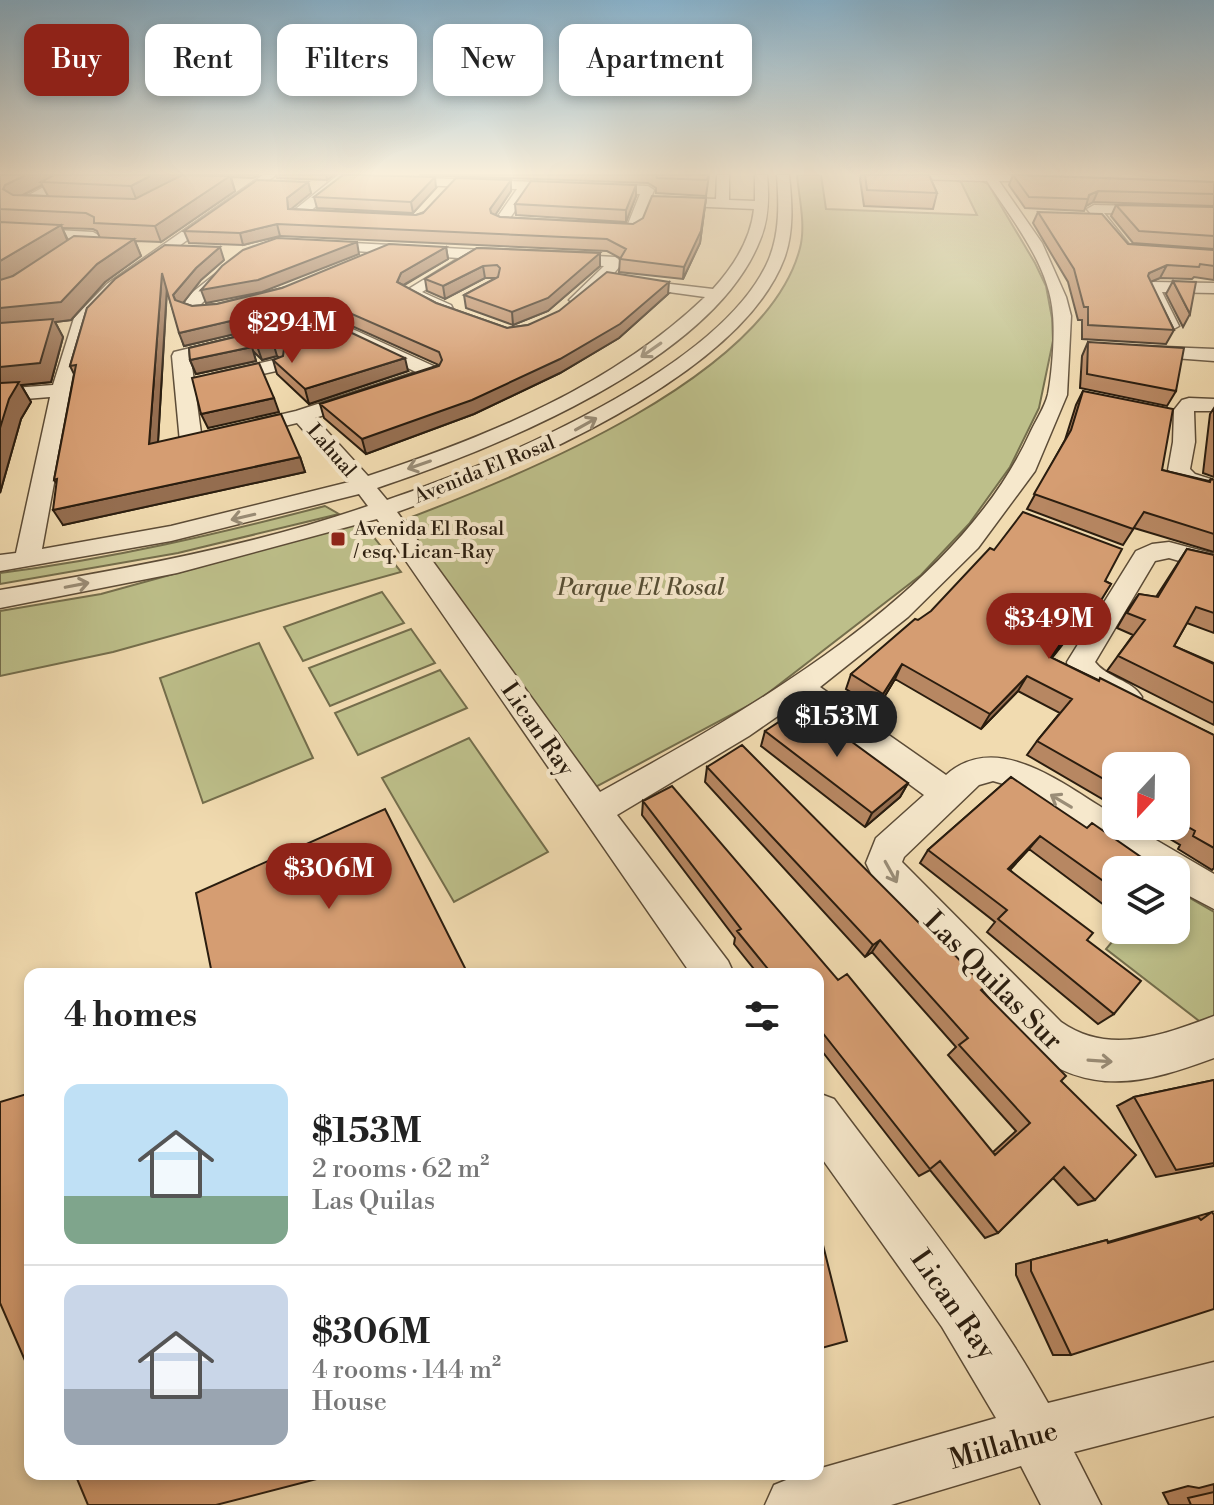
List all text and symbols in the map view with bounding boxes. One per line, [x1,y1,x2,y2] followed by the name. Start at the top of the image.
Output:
[24,24,129,96] chip: Buy
[145,24,261,96] chip: Rent
[277,24,417,96] chip: Filters
[433,24,543,96] chip: New
[559,24,752,96] chip: Apartment
[236,297,348,365] pin: $294M
[247,307,337,339] text: $294M
[641,342,663,358] one-way arrow
[573,416,597,431] one-way arrow
[301,419,361,483] street label: Lahual
[409,431,559,510] street label: Avenida El Rosal
[407,458,432,473] one-way arrow
[231,510,257,525] one-way arrow
[353,517,504,565] place label: Avenida El Rosal / esq. Lican-Ray
[329,530,347,548] marker: Avenida El Rosal / esq. Lican-Ray
[556,573,725,603] park label: Parque El Rosal
[64,577,89,592] one-way arrow
[993,593,1105,661] pin: $349M
[1004,603,1094,635] text: $349M
[494,677,581,783] street label: Lican Ray
[781,691,893,759] pin: $153M
[795,701,879,733] text: $153M
[1102,752,1190,840] north arrow
[1102,752,1190,944] map controls
[1050,793,1073,809] one-way arrow
[273,843,385,911] pin: $306M
[284,853,374,885] text: $306M
[1102,856,1190,944] button: layers
[884,860,900,883] one-way arrow
[916,904,1070,1058] street label: Las Quilas Sur
[740,994,784,1038] icon: filters
[64,995,197,1037] text: 4 homes
[1086,1054,1112,1069] one-way arrow
[312,1111,422,1153] text: $153M
[128,1116,224,1212] icon: home
[312,1153,489,1185] text: 2 rooms · 62 m²
[312,1185,435,1217] text: Las Quilas
[902,1243,1003,1367] street label: Lican Ray
[312,1312,430,1354] text: $306M
[128,1317,224,1413] icon: home
[312,1354,501,1386] text: 4 rooms · 144 m²
[312,1386,387,1418] text: House
[945,1413,1062,1478] street label: Millahue

